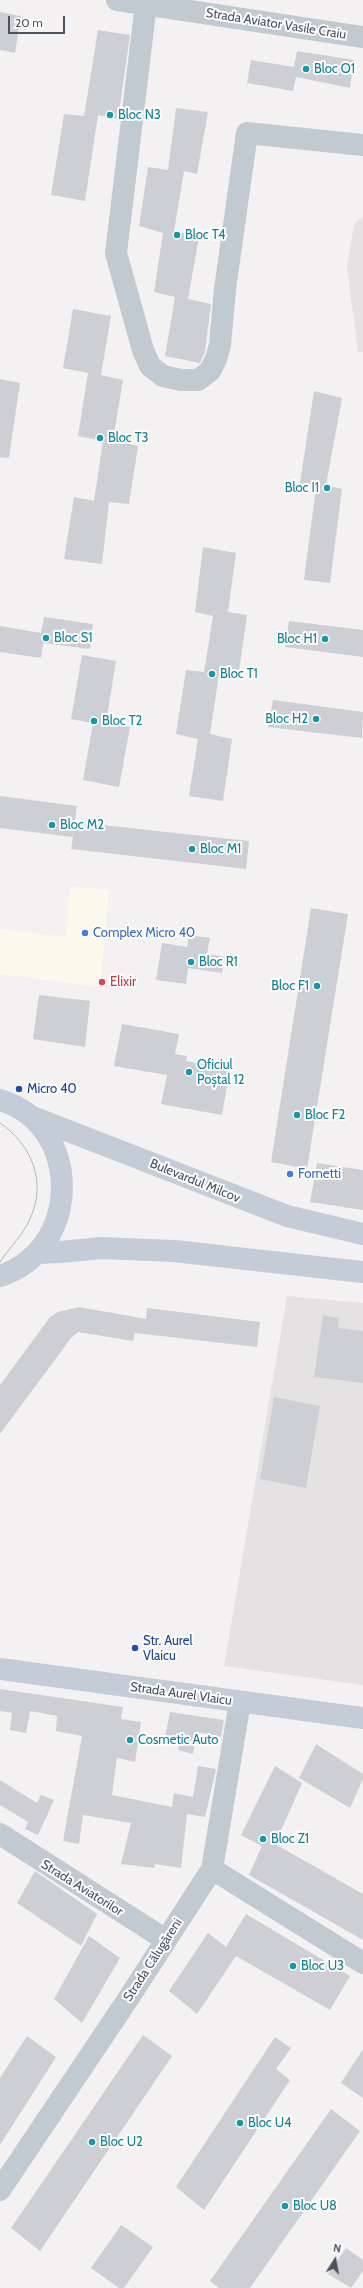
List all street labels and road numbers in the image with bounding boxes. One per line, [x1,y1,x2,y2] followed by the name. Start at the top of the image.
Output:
[205,5,347,43] street label: Strada Aviator Vasile Craiu
[148,1156,242,1206] street label: Bulevardul Milcov
[129,1679,233,1709] street label: Strada Aurel Vlaicu
[38,1857,126,1919] street label: Strada Aviatorilor
[120,1916,186,2004] street label: Strada Călugăreni

